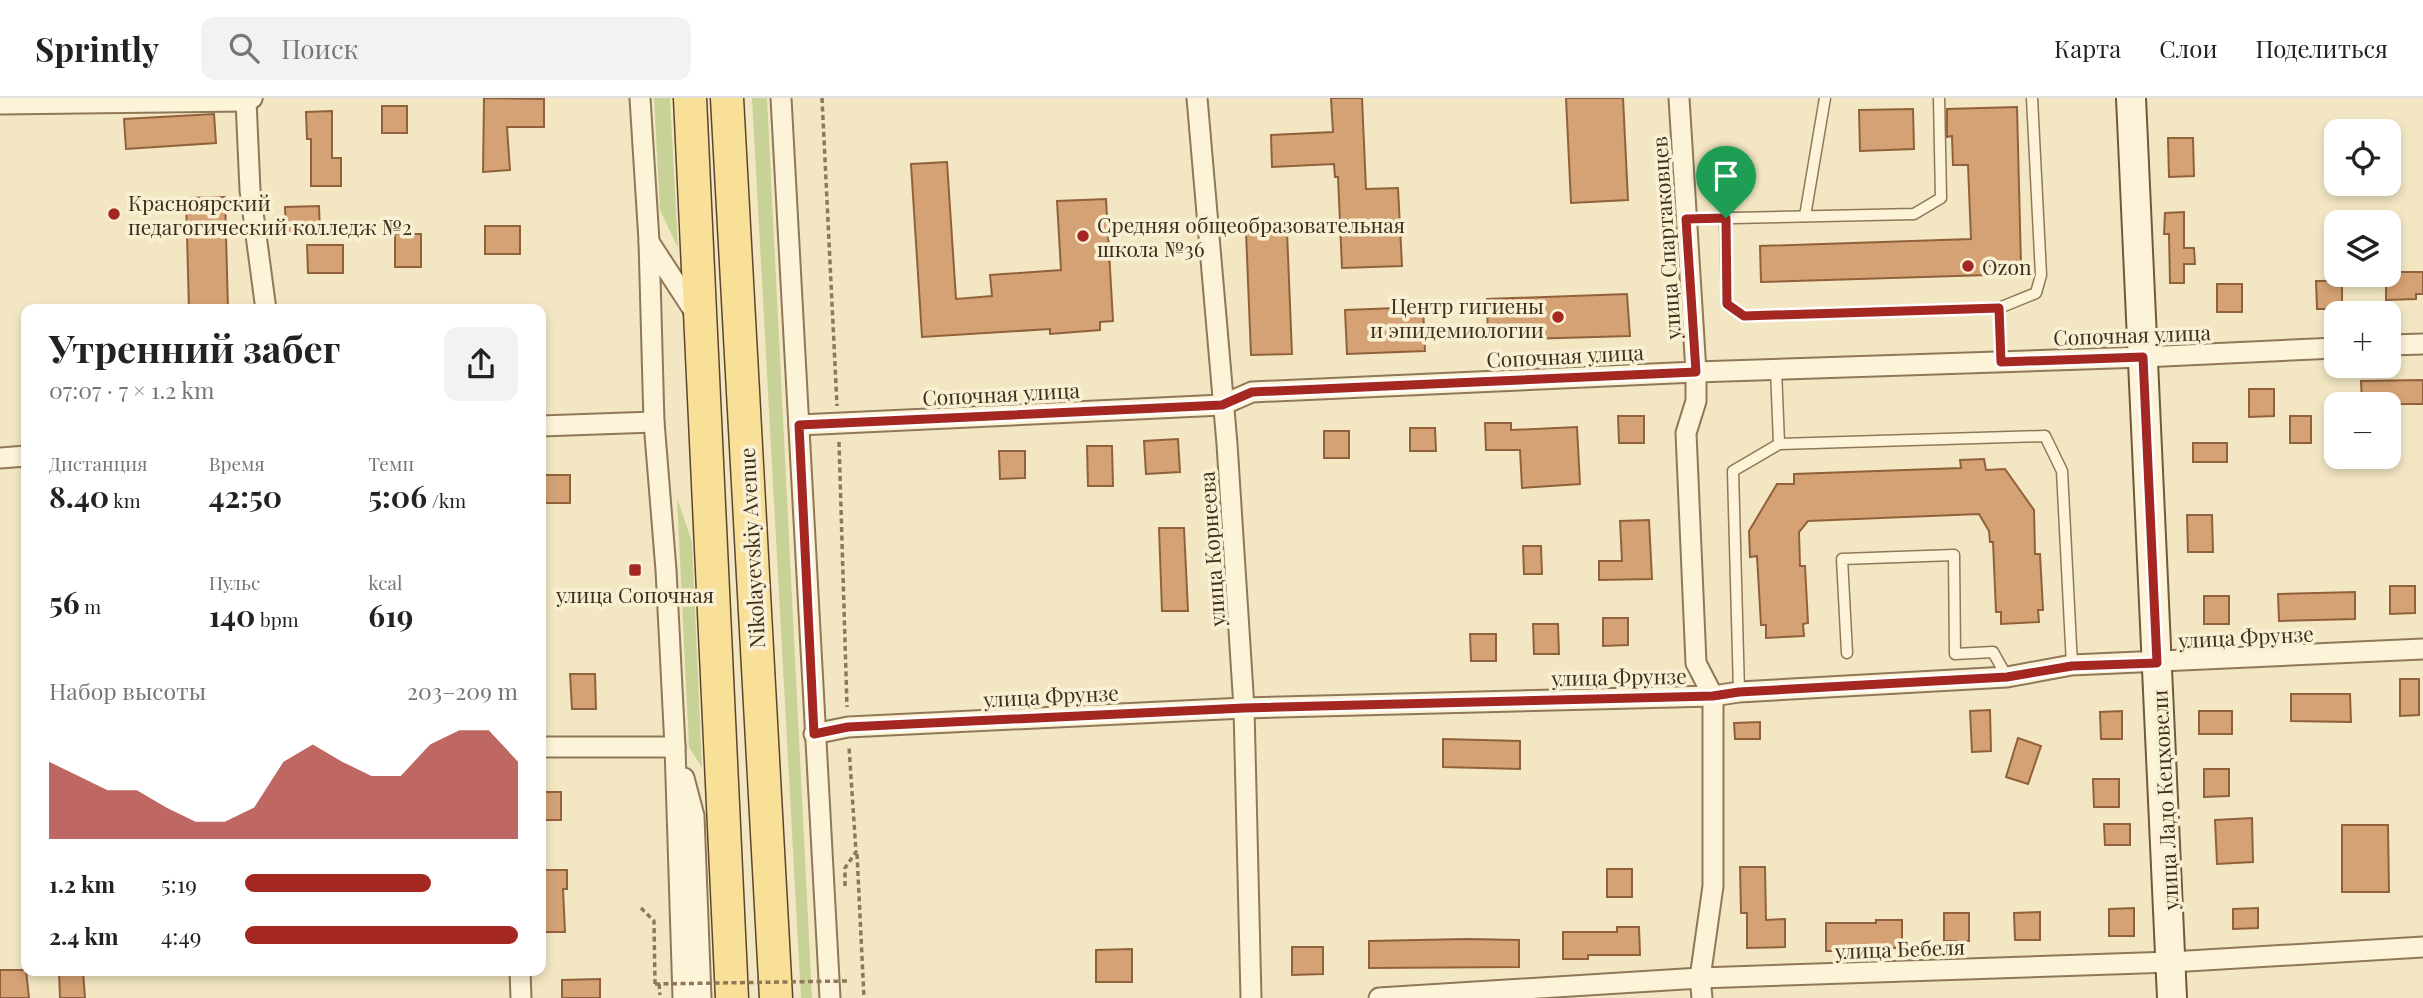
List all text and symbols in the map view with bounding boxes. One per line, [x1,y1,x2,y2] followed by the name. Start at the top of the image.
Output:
[201,17,691,80] search box
[35,26,159,70] text: Sprintly
[225,29,263,67] icon: search
[281,31,358,66] text: Поиск
[2054,32,2121,64] text: Карта
[2159,32,2218,64] text: Слои
[2256,32,2388,64] text: Поделиться
[2324,119,2401,469] map controls
[2324,119,2401,196] button: locate
[1644,135,1686,342] street label: улица Спартаковцев
[1696,146,1756,218] pin
[1707,157,1745,195] icon: arrive
[128,188,412,240] place label: Красноярский педагогический колледж №2
[106,206,122,222] marker: Красноярский педагогический колледж №2
[1097,210,1405,262] place label: Средняя общеобразовательная школа №36
[2324,210,2401,287] button: layers
[1075,228,1091,244] marker: Средняя общеобразовательная школа №36
[1982,252,2032,280] place label: Ozon
[1960,258,1976,274] marker: Ozon
[1370,291,1544,343] place label: Центр гигиены и эпидемиологии
[2324,301,2401,378] button: +
[1550,309,1566,325] marker: Центр гигиены и эпидемиологии
[2053,317,2212,351] street label: Сопочная улица
[49,322,340,373] text: Утренний забег
[444,327,518,401] button: share
[1485,337,1645,373] street label: Сопочная улица
[49,374,214,405] text: 07:07 · 7 × 1.2 km
[921,375,1081,411] street label: Сопочная улица
[2324,392,2401,469] button: −
[732,447,770,649] street label: Nikolayevskiy Avenue
[49,450,147,476] text: Дистанция
[209,450,265,476] text: Время
[368,450,414,476] text: Темп
[1192,470,1230,629] street label: улица Корнеева
[49,476,109,516] text: 8.40
[209,476,282,516] text: 42:50
[368,476,427,516] text: 5:06
[109,487,141,513] text: km
[427,487,466,513] text: /km
[627,562,643,578] marker: улица Сопочная
[209,569,260,595] text: Пульс
[368,569,402,595] text: kcal
[555,580,714,608] place label: улица Сопочная
[49,582,80,622] text: 56
[80,593,101,619] text: m
[209,595,255,635] text: 140
[368,595,413,635] text: 619
[255,606,299,632] text: bpm
[2177,618,2314,654] street label: улица Фрунзе
[1550,661,1687,691] street label: улица Фрунзе
[49,675,206,706] text: Набор высоты
[407,675,518,706] text: 203–209 m
[982,677,1119,713] street label: улица Фрунзе
[2144,689,2184,912] street label: улица Ладо Кецховели
[49,868,115,899] text: 1.2 km
[161,868,197,899] text: 5:19
[49,920,119,951] text: 2.4 km
[161,920,202,951] text: 4:49
[1834,932,1965,964] street label: улица Бебеля

